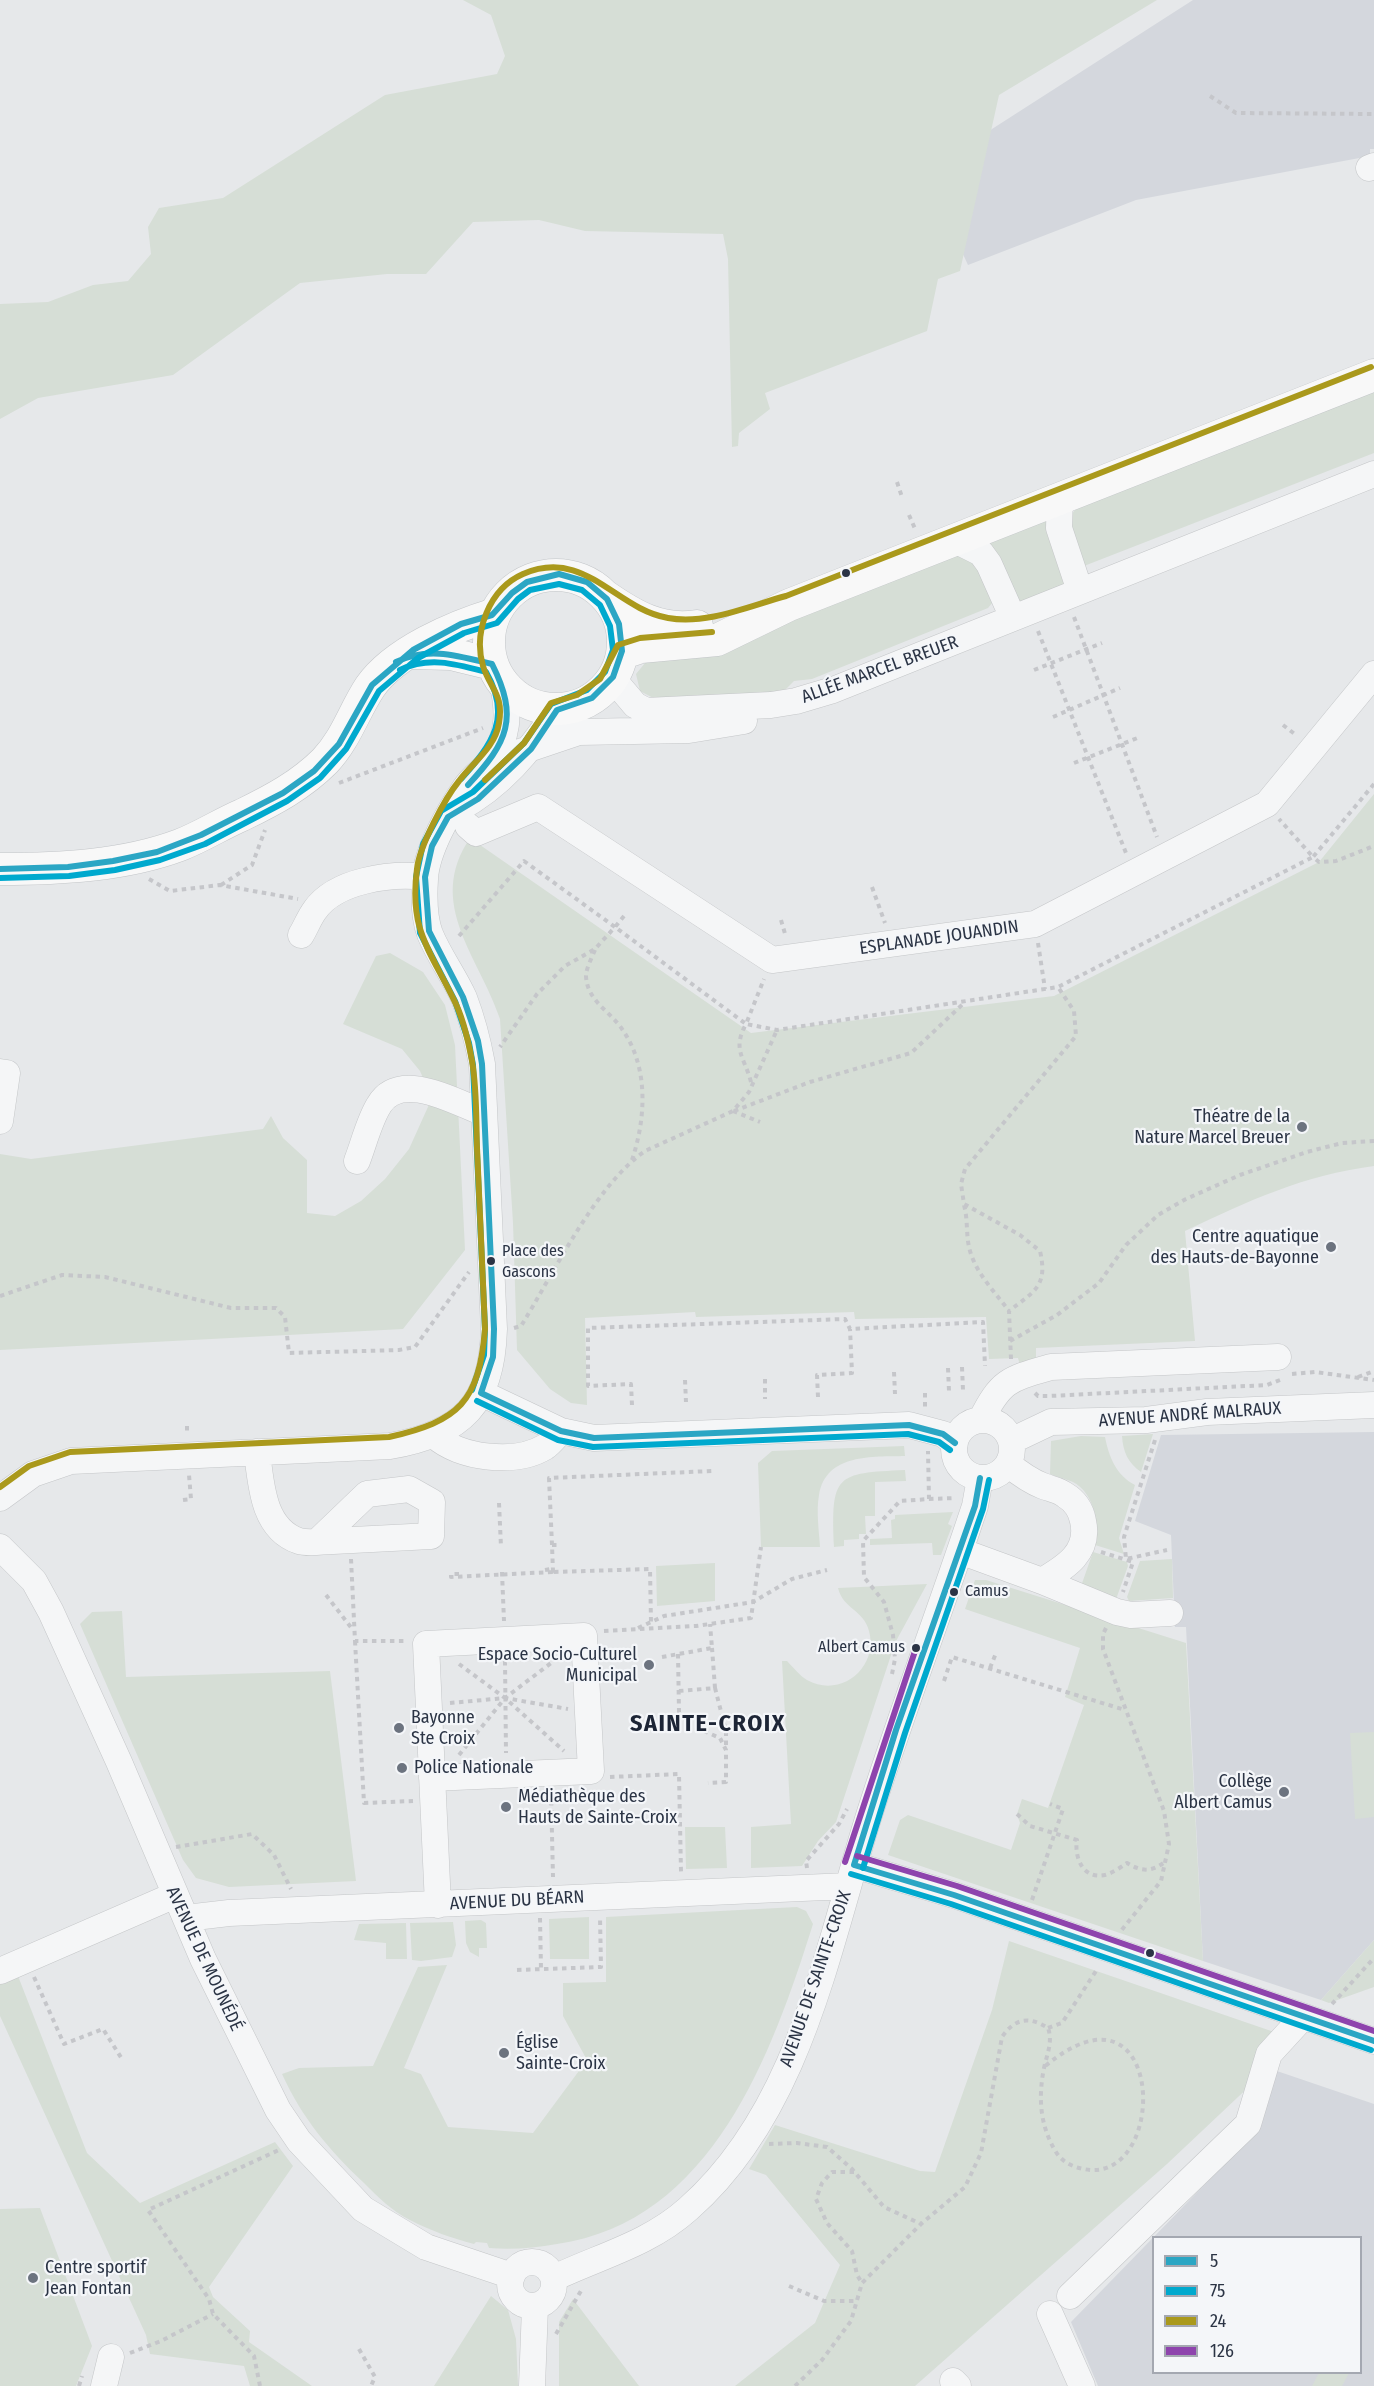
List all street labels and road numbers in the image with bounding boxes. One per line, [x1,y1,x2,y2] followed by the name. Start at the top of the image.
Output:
[799,632,961,708] street label: ALLÉE MARCEL BREUER
[858,916,1020,960] street label: ESPLANADE JOUANDIN
[1098,1398,1282,1432] street label: AVENUE ANDRÉ MALRAUX
[161,1883,247,2035] street label: AVENUE DE MOUNÉDÉ
[449,1887,585,1915] street label: AVENUE DU BÉARN
[776,1888,856,2070] street label: AVENUE DE SAINTE-CROIX

